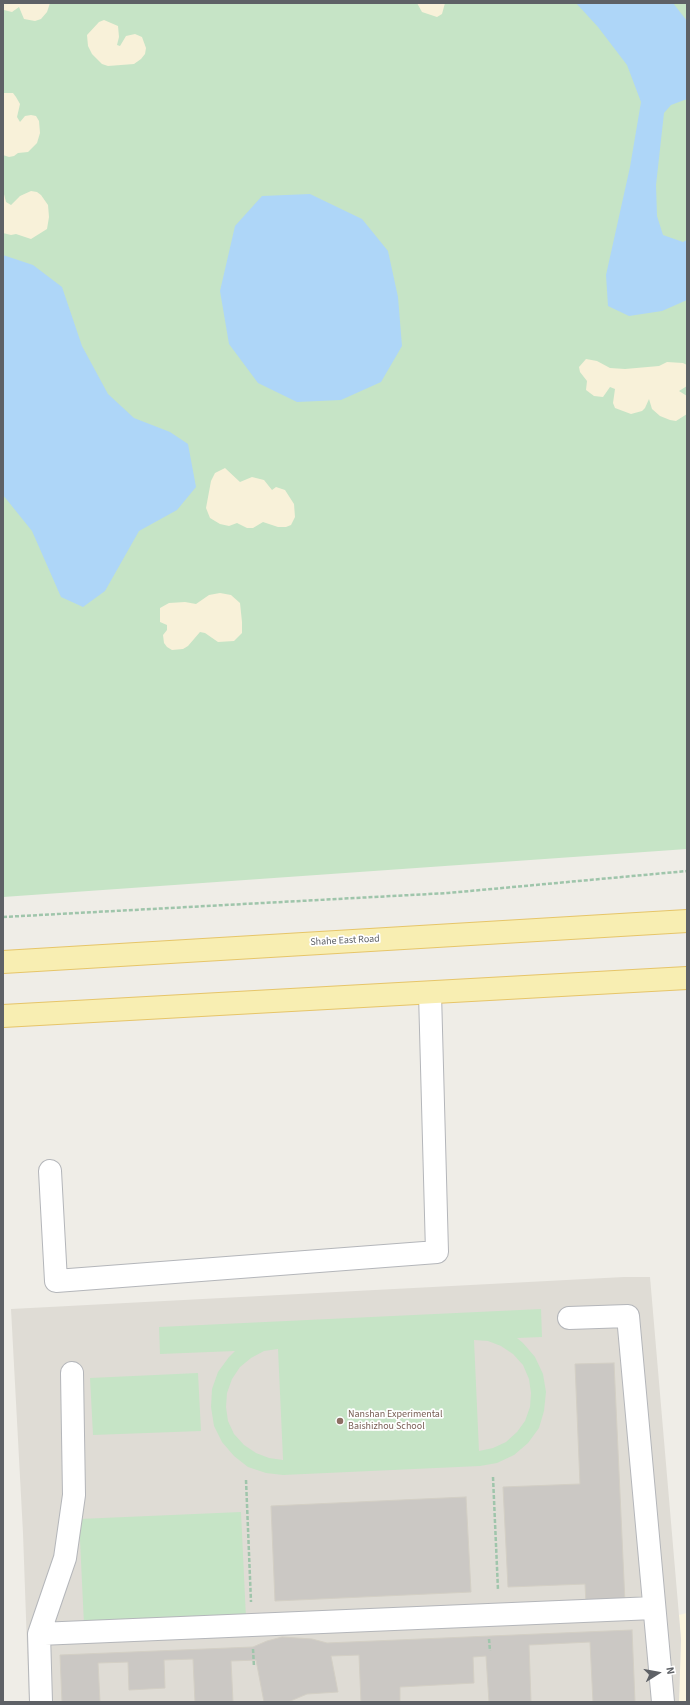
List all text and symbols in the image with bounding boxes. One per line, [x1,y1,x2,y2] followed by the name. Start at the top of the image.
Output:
[310,933,380,949] street label: Shahe East Road
[348,1409,442,1432] place label: Nanshan Experimental Baishizhou School
[335,1416,345,1426] marker: Nanshan Experimental Baishizhou School
[638,1653,678,1693] north arrow
[662,1666,678,1676] text: N

